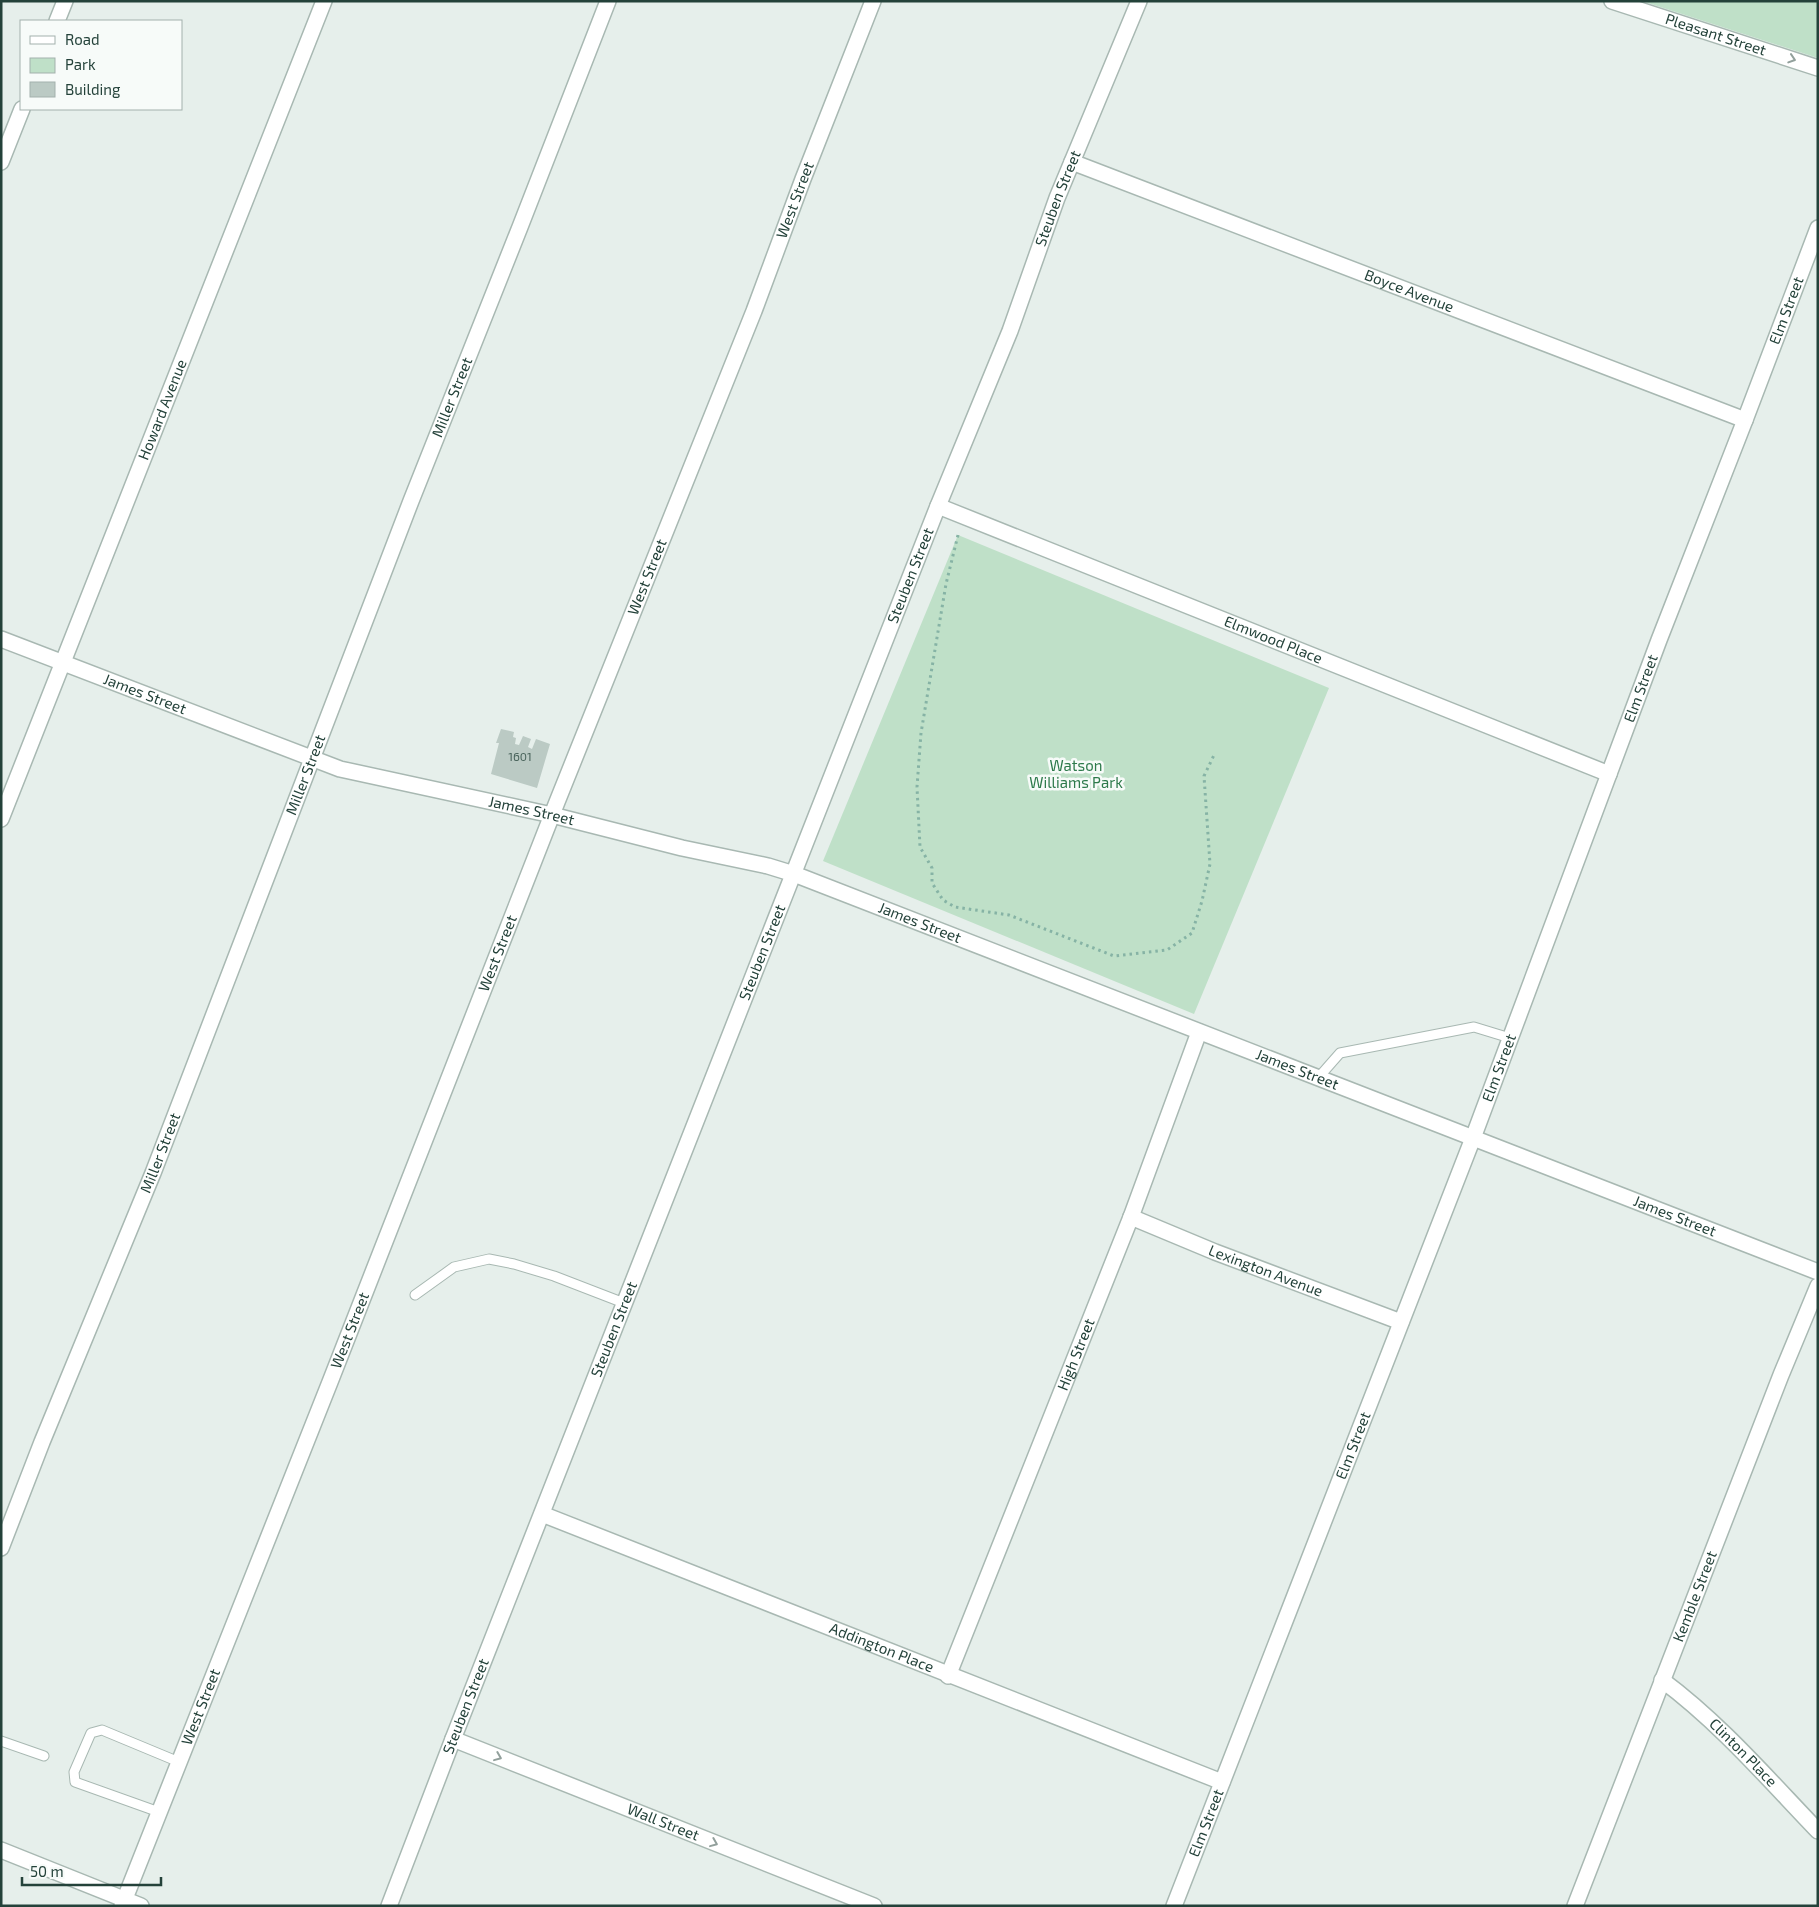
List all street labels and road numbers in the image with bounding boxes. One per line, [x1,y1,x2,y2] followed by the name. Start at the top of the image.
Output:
[1663,9,1769,59] street label: Pleasant Street
[1031,147,1084,248] street label: Steuben Street
[772,159,817,241] street label: West Street
[1362,265,1457,316] street label: Boyce Avenue
[1765,274,1807,347] street label: Elm Street
[427,354,475,440] street label: Miller Street
[134,356,190,462] street label: Howard Avenue
[883,525,937,626] street label: Steuben Street
[623,536,670,617] street label: West Street
[1222,611,1325,667] street label: Elmwood Place
[1619,651,1661,725] street label: Elm Street
[101,669,189,717] street label: James Street
[281,732,329,817] street label: Miller Street
[487,792,577,828] street label: James Street
[876,898,964,946] street label: James Street
[735,902,788,1002] street label: Steuben Street
[474,912,520,994] street label: West Street
[1477,1031,1519,1104] street label: Elm Street
[1254,1044,1342,1093] street label: James Street
[136,1110,183,1195] street label: Miller Street
[1631,1191,1719,1240] street label: James Street
[1206,1240,1326,1300] street label: Lexington Avenue
[586,1278,640,1379] street label: Steuben Street
[326,1289,372,1371] street label: West Street
[1053,1315,1098,1393] street label: High Street
[1331,1409,1374,1482] street label: Elm Street
[1668,1548,1720,1644] street label: Kemble Street
[827,1618,937,1676] street label: Addington Place
[438,1655,492,1756] street label: Steuben Street
[177,1666,223,1747] street label: West Street
[1706,1714,1781,1790] street label: Clinton Place
[1184,1786,1227,1859] street label: Elm Street
[625,1799,702,1844] street label: Wall Street

